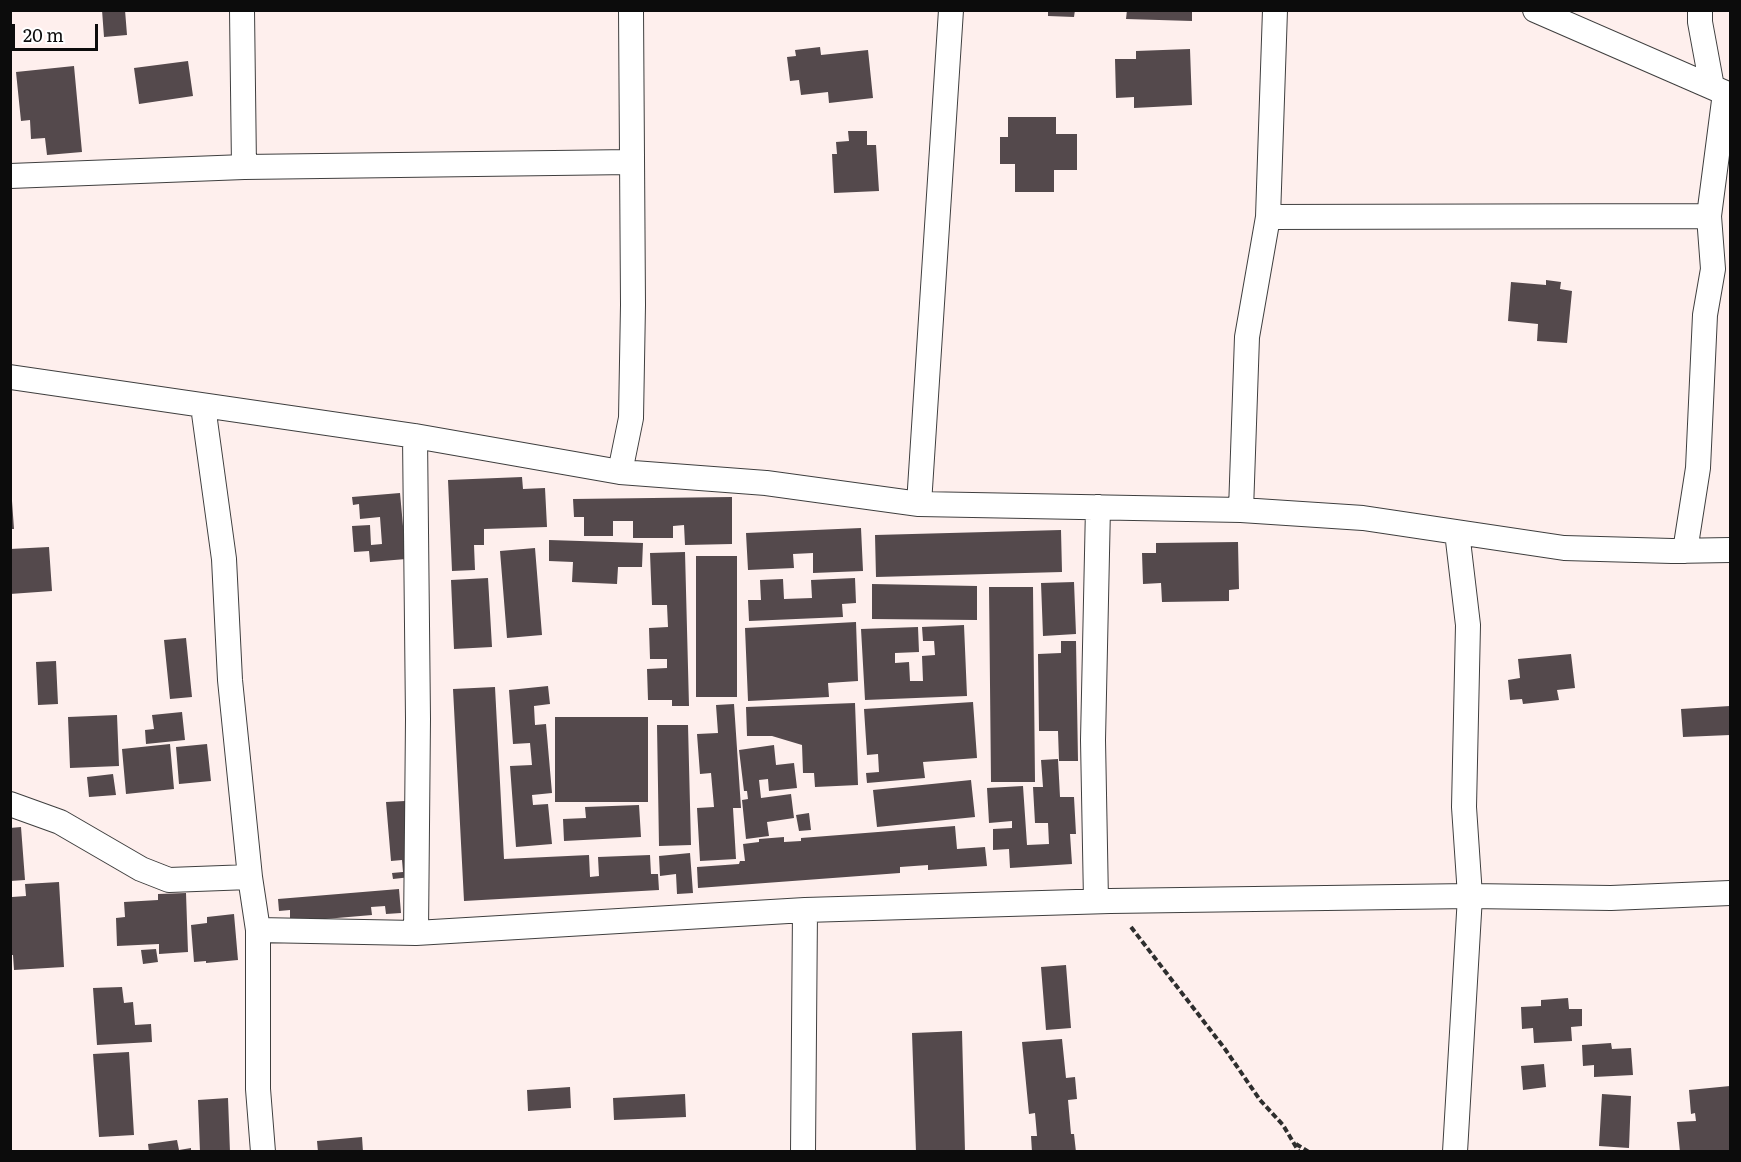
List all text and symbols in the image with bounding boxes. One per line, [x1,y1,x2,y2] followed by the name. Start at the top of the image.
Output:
[15,12,100,50] scale bar
[23,21,64,48] text: 20 m

